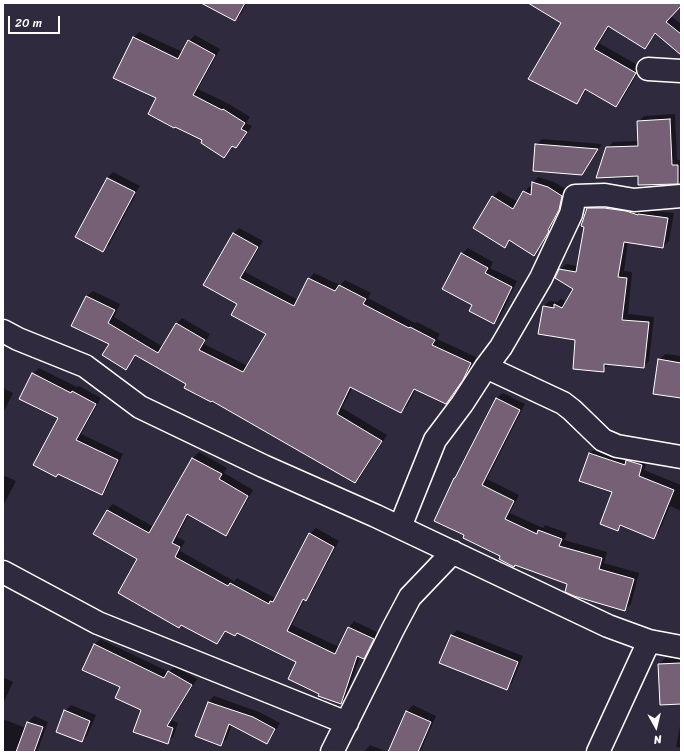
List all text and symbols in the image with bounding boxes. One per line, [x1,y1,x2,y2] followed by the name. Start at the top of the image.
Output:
[10,8,62,34] scale bar
[15,12,42,34] text: 20 m
[636,707,676,747] north arrow
[653,729,663,749] text: N

